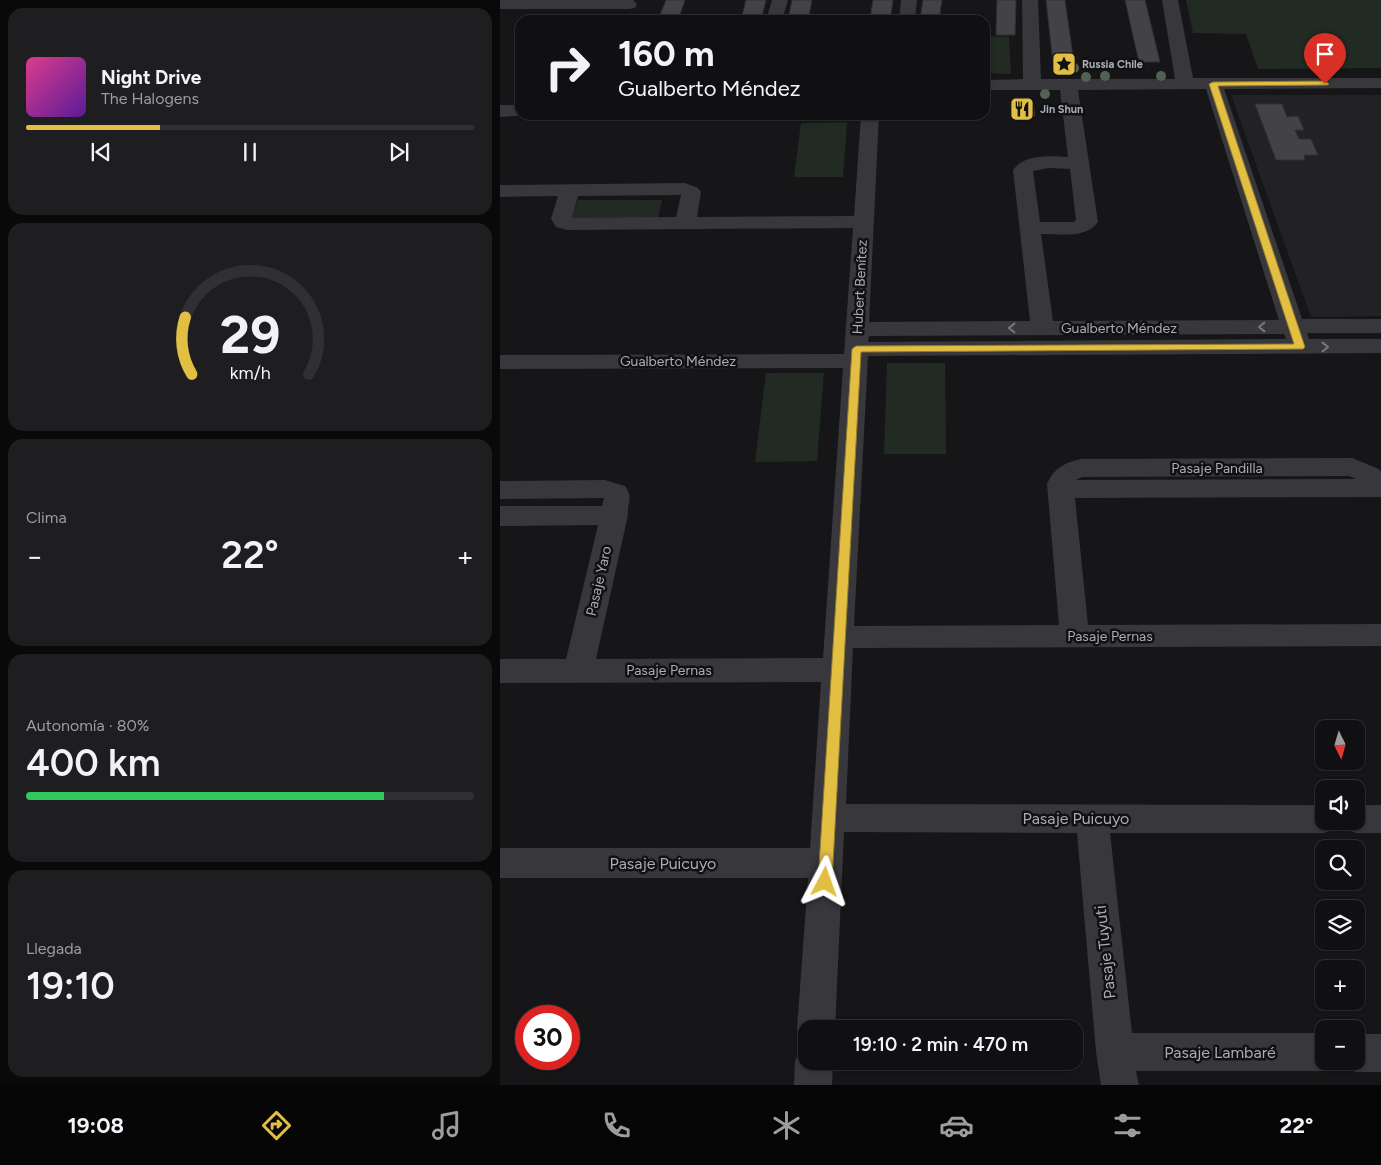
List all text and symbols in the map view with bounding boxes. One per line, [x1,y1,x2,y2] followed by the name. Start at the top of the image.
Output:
[618,33,715,75] text: 160 m
[1304,33,1346,84] pin
[535,35,600,100] icon: right
[1311,40,1339,68] icon: arrive
[1051,51,1077,77] place icon: Russia Chile
[1082,58,1143,71] place label: Russia Chile
[101,66,201,89] text: Night Drive
[618,75,800,102] text: Gualberto Méndez
[101,89,199,108] text: The Halogens
[1009,96,1035,122] restaurant icon: Jin Shun
[1040,103,1083,116] place label: Jin Shun
[87,138,115,166] icon: previous
[236,138,264,166] icon: pause
[385,138,413,166] icon: next
[849,239,871,335] street label: Hubert Benítez
[220,304,280,366] text: 29
[1061,320,1177,337] street label: Gualberto Méndez
[1258,322,1266,332] one-way arrow
[1008,323,1016,333] one-way arrow
[1322,342,1329,352] one-way arrow
[620,353,736,370] street label: Gualberto Méndez
[230,362,270,383] text: km/h
[1171,460,1263,477] street label: Pasaje Pandilla
[26,508,67,527] text: Clima
[221,532,279,578] text: 22°
[26,539,43,573] text: −
[457,539,474,573] text: +
[583,544,615,618] street label: Pasaje Yaro
[1067,628,1153,645] street label: Pasaje Pernas
[626,662,712,679] street label: Pasaje Pernas
[26,716,149,735] text: Autonomía · 80%
[1315,720,1365,770] north arrow
[1315,720,1365,1070] map controls
[26,740,161,786] text: 400 km
[1315,780,1365,830] button: sound
[1023,809,1129,828] street label: Pasaje Puicuyo
[1315,840,1365,890] button: search
[610,854,716,873] street label: Pasaje Puicuyo
[798,855,850,907] position arrow
[1315,900,1365,950] button: layers
[1091,904,1119,1000] street label: Pasaje Tuyuti
[26,939,82,958] text: Llegada
[1315,960,1365,1010] button: +
[26,963,115,1009] text: 19:10
[515,1005,580,1070] speed limit sign: 30
[1315,1020,1365,1070] button: −
[853,1033,1028,1056] text: 19:10 · 2 min · 470 m
[1164,1043,1276,1062] street label: Pasaje Lambaré
[259,1108,294,1143] icon: directions
[429,1108,464,1143] icon: music
[599,1108,634,1143] icon: phone
[769,1108,804,1143] icon: climate
[939,1108,974,1143] icon: car
[1110,1108,1145,1143] icon: filters
[68,1112,124,1139] text: 19:08
[1280,1112,1313,1139] text: 22°

